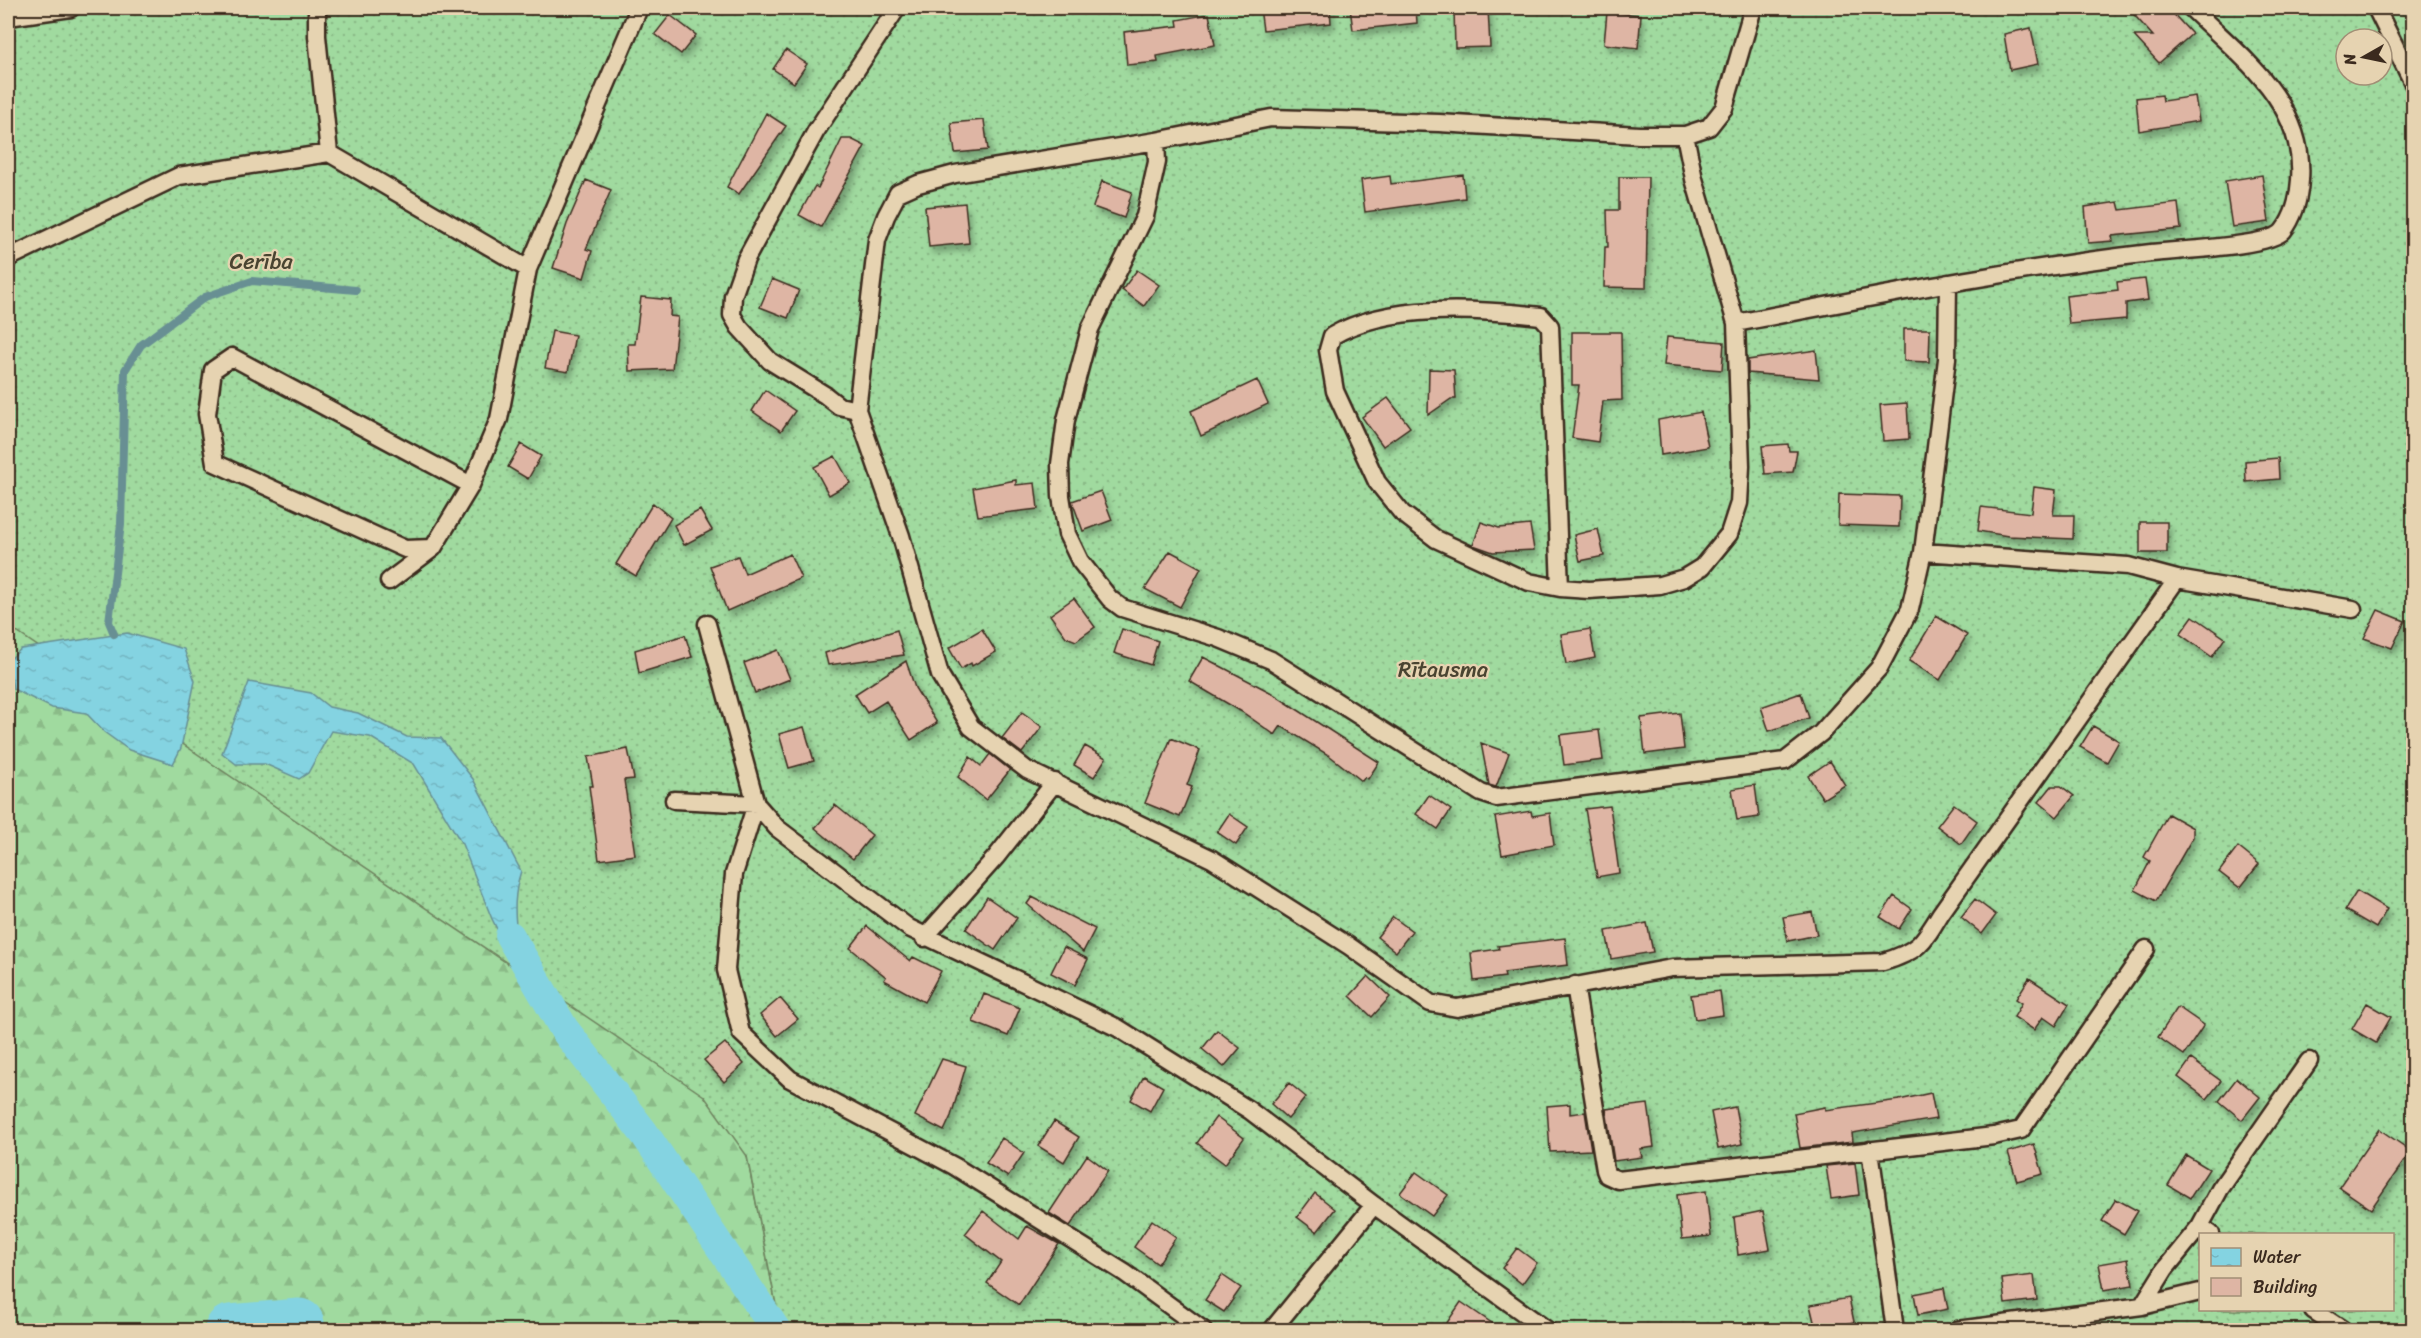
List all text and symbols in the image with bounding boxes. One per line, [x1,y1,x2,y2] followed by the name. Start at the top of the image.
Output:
[2334,27,2394,87] north arrow
[2334,51,2365,68] text: N
[230,242,293,281] park label: Cerība
[1398,650,1488,689] park label: Rītausma
[2199,1233,2394,1311] legend
[2253,1241,2302,1273] text: Water
[2253,1271,2317,1303] text: Building

